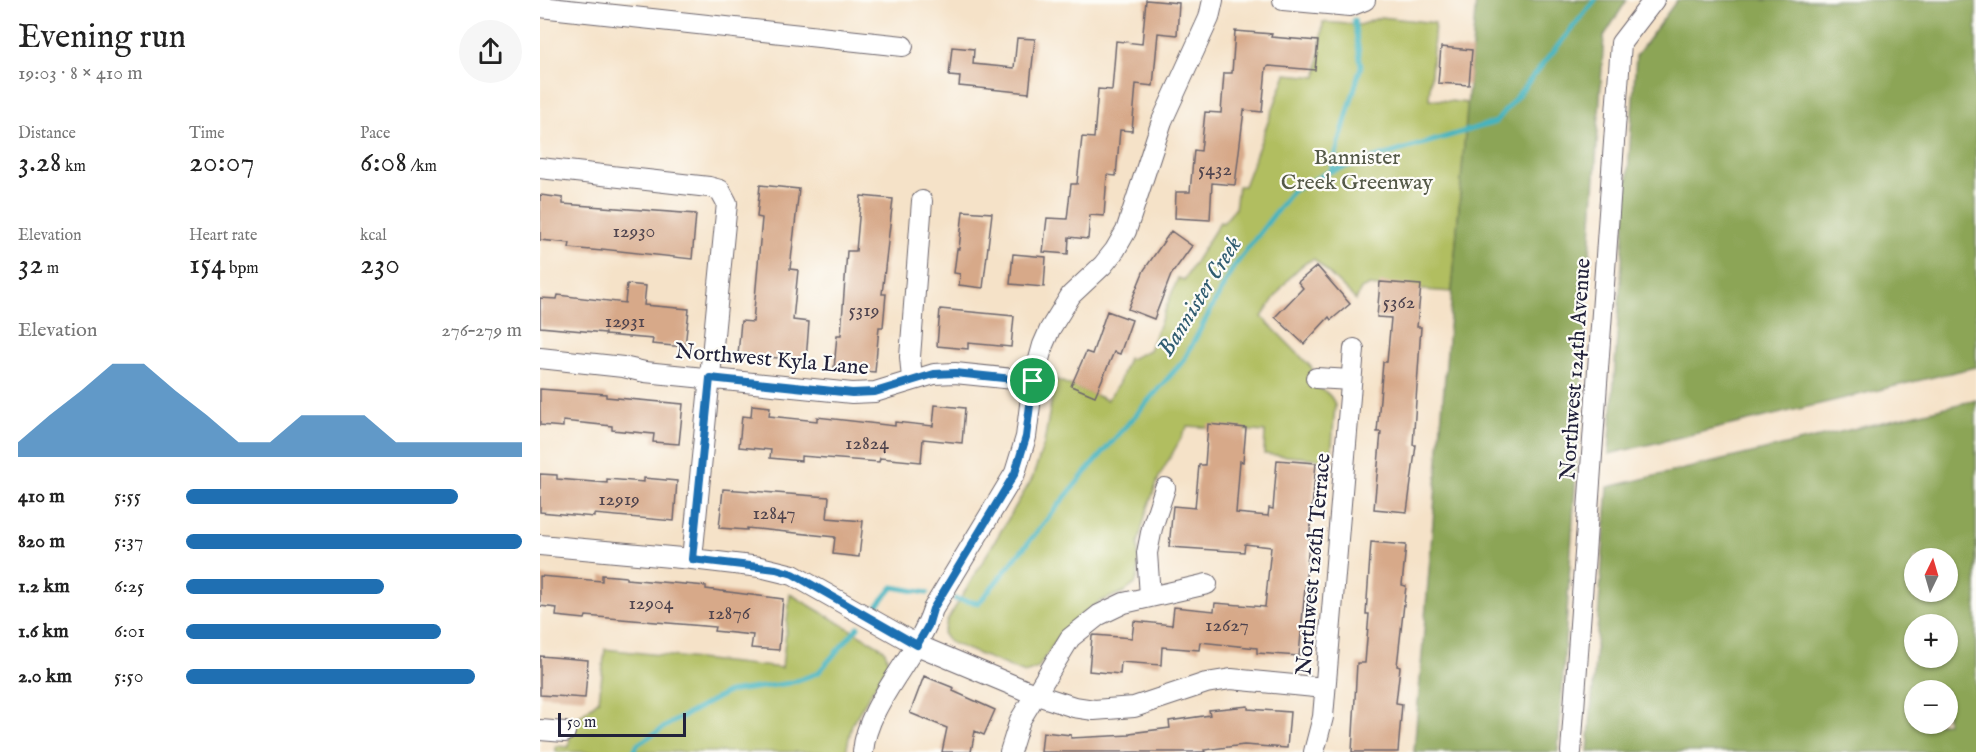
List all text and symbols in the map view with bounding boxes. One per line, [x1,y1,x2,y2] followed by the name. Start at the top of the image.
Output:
[18,17,186,59] text: Evening run
[459,20,522,83] button: share
[18,61,143,86] text: 19:03 · 8 × 410 m
[18,124,76,144] text: Distance
[189,124,225,144] text: Time
[360,124,390,144] text: Pace
[18,144,61,182] text: 3.28
[189,144,255,182] text: 20:07
[360,144,407,182] text: 6:08
[1281,144,1433,197] park label: Bannister Creek Greenway
[61,157,86,177] text: km
[407,157,437,177] text: /km
[1198,157,1232,182] house number: 5432
[613,219,655,244] house number: 12930
[18,226,81,246] text: Elevation
[189,226,257,246] text: Heart rate
[360,226,387,246] text: kcal
[1151,231,1250,363] water label: Bannister Creek
[18,246,43,284] text: 32
[189,246,226,284] text: 154
[360,246,400,284] text: 230
[1554,257,1598,481] street label: Northwest 124th Avenue
[43,259,59,279] text: m
[226,259,259,279] text: bpm
[1383,290,1415,315] house number: 5362
[849,298,879,323] house number: 5319
[605,309,645,334] house number: 12931
[18,318,97,343] text: Elevation
[441,318,522,343] text: 276–279 m
[674,338,870,382] street label: Northwest Kyla Lane
[1007,355,1058,406] pin
[1016,364,1049,397] icon: arrive
[845,431,889,456] house number: 12824
[1290,452,1338,676] street label: Northwest 126th Terrace
[18,484,65,509] text: 410 m
[114,484,141,509] text: 5:55
[598,487,640,512] house number: 12919
[752,501,796,526] house number: 12847
[18,529,65,554] text: 820 m
[114,529,143,554] text: 5:37
[1904,548,1958,602] north arrow
[1904,548,1958,734] map controls
[18,574,70,599] text: 1.2 km
[114,574,144,599] text: 6:25
[628,591,674,616] house number: 12904
[708,601,751,626] house number: 12876
[1205,613,1249,638] house number: 12627
[1904,614,1958,668] button: +
[18,619,69,644] text: 1.6 km
[114,619,145,644] text: 6:01
[18,664,72,689] text: 2.0 km
[114,664,144,689] text: 5:50
[1904,680,1958,734] button: −
[558,710,686,738] scale bar
[567,713,596,733] text: 50 m

